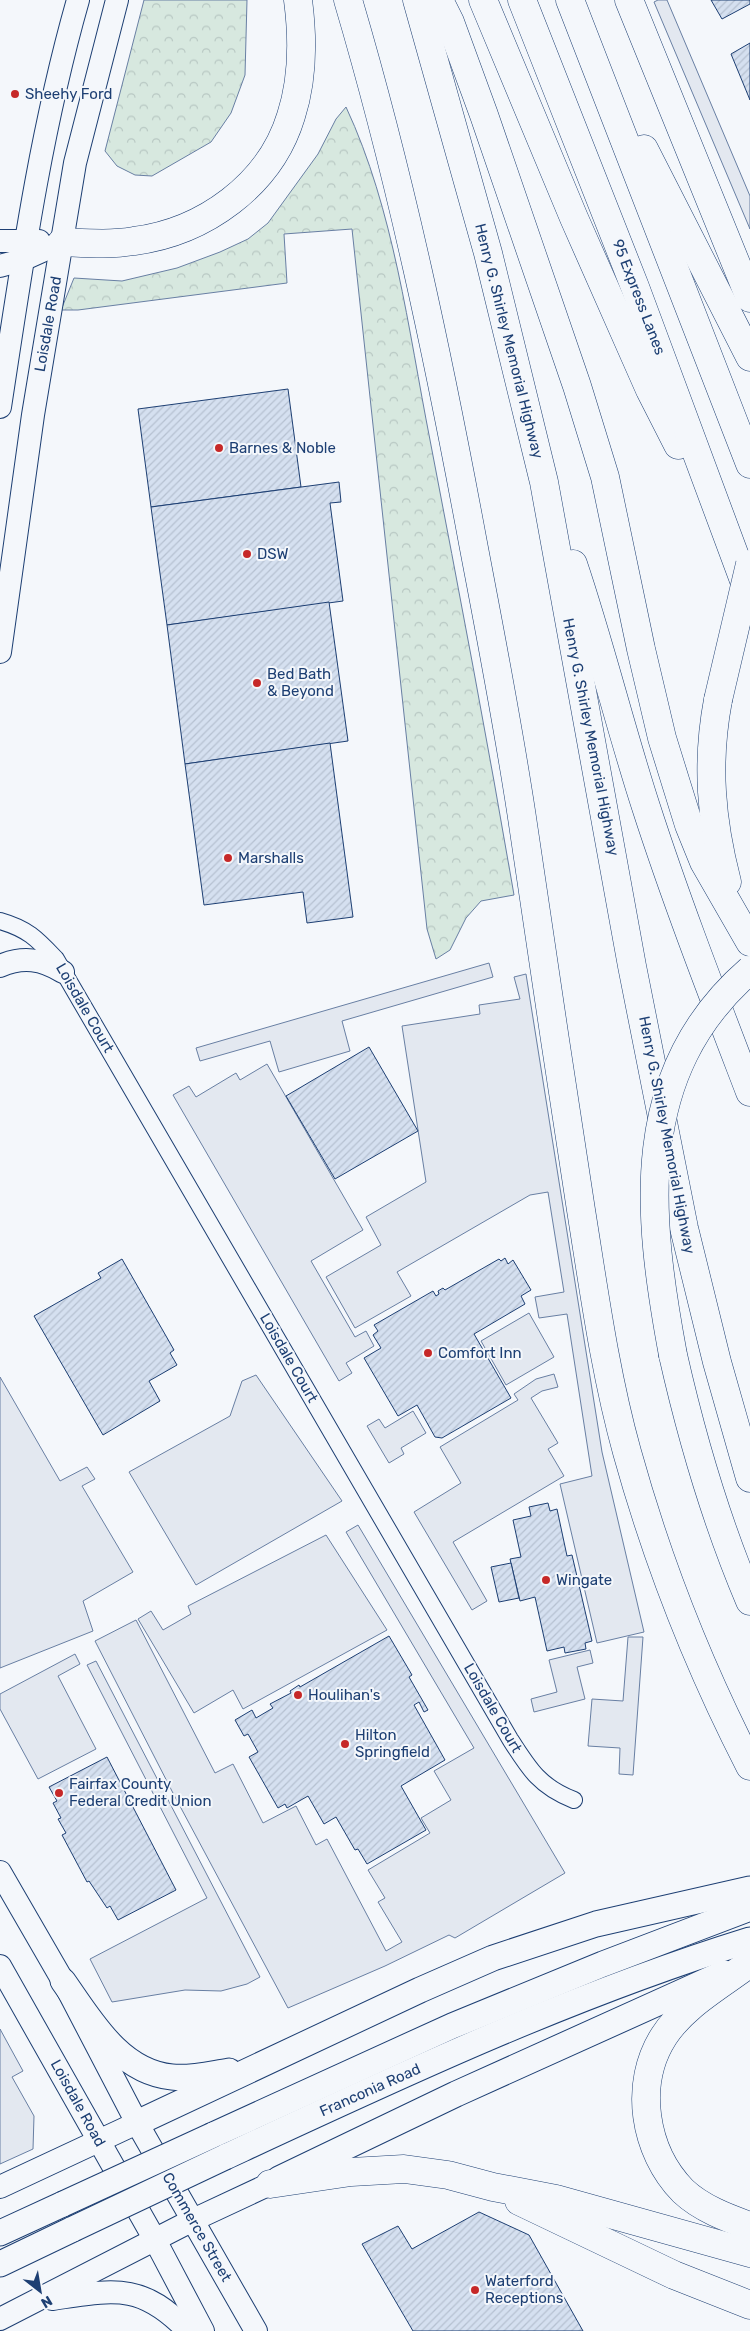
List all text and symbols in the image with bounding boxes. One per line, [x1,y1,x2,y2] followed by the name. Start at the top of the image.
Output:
[25,85,112,103] place label: Sheehy Ford
[9,88,21,100] marker: Sheehy Ford
[471,222,547,460] street label: Henry G. Shirley Memorial Highway
[609,237,669,358] street label: 95 Express Lanes
[31,275,65,373] street label: Loisdale Road
[229,439,336,457] place label: Barnes & Noble
[213,442,225,454] marker: Barnes & Noble
[257,545,289,563] place label: DSW
[241,548,253,560] marker: DSW
[559,617,623,857] street label: Henry G. Shirley Memorial Highway
[267,665,334,700] place label: Bed Bath & Beyond
[251,677,263,689] marker: Bed Bath & Beyond
[238,849,304,867] place label: Marshalls
[222,852,234,864] marker: Marshalls
[52,960,118,1056] street label: Loisdale Court
[635,1015,699,1255] street label: Henry G. Shirley Memorial Highway
[256,1310,322,1406] street label: Loisdale Court
[438,1344,522,1362] place label: Comfort Inn
[422,1347,434,1359] marker: Comfort Inn
[556,1571,612,1589] place label: Wingate
[540,1574,552,1586] marker: Wingate
[460,1660,526,1756] street label: Loisdale Court
[308,1686,381,1704] place label: Houlihan's
[292,1689,304,1701] marker: Houlihan's
[355,1726,430,1761] place label: Hilton Springfield
[339,1738,351,1750] marker: Hilton Springfield
[69,1775,211,1810] place label: Fairfax County Federal Credit Union
[53,1787,65,1799] marker: Fairfax County Federal Credit Union
[47,2056,109,2150] street label: Loisdale Road
[317,2060,423,2120] street label: Franconia Road
[158,2169,236,2285] street label: Commerce Street
[15,2266,65,2316] north arrow
[485,2272,564,2307] place label: Waterford Receptions
[469,2284,481,2296] marker: Waterford Receptions
[38,2292,55,2312] text: N

